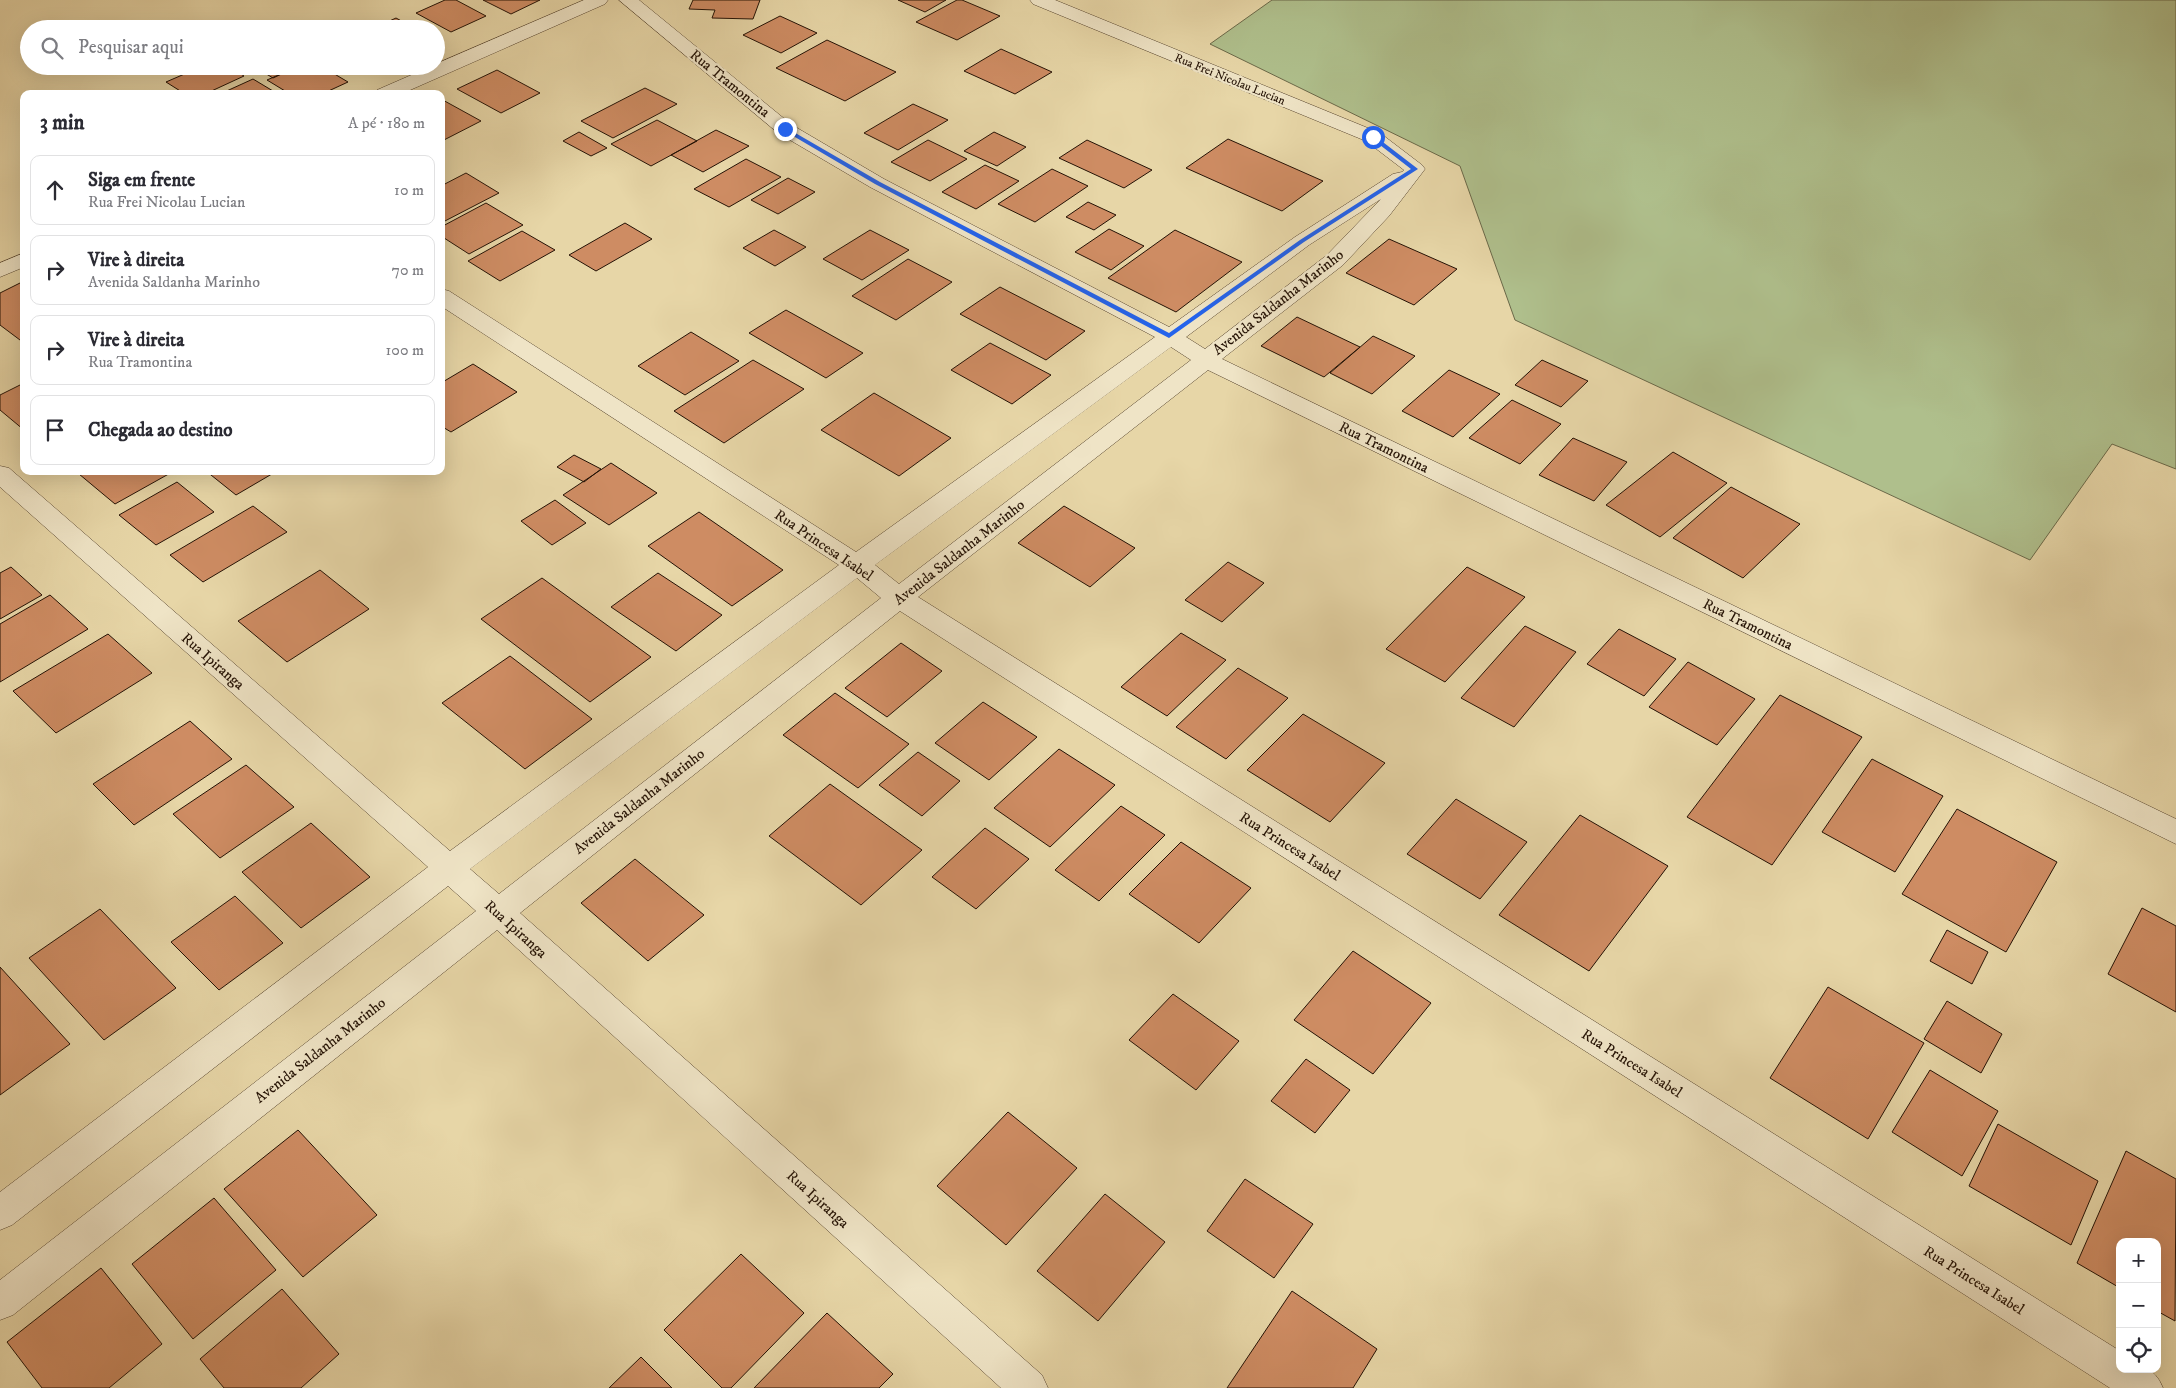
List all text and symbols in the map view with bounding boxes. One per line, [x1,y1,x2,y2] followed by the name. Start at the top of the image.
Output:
[20,20,445,75] search box
[38,34,66,62] icon: search
[78,36,184,59] text: Pesquisar aqui
[686,45,774,122] street label: Rua Tramontina
[1172,50,1288,109] street label: Rua Frei Nicolau Lucian
[40,110,85,136] text: 3 min
[348,113,425,133] text: A pé · 180 m
[774,118,797,141] route end
[1362,126,1385,149] route start
[88,169,195,192] text: Siga em frente
[41,176,69,204] icon: ahead
[394,180,424,200] text: 10 m
[88,192,245,212] text: Rua Frei Nicolau Lucian
[1209,245,1348,359] street label: Avenida Saldanha Marinho
[88,249,184,272] text: Vire à direita
[41,256,69,284] icon: right
[392,260,424,280] text: 70 m
[88,272,260,292] text: Avenida Saldanha Marinho
[88,329,184,352] text: Vire à direita
[41,336,69,364] icon: right
[386,340,424,360] text: 100 m
[88,352,192,372] text: Rua Tramontina
[41,416,69,444] icon: arrive
[1336,417,1432,478] street label: Rua Tramontina
[88,419,233,442] text: Chegada ao destino
[890,495,1029,609] street label: Avenida Saldanha Marinho
[771,505,877,586] street label: Rua Princesa Isabel
[1700,594,1796,655] street label: Rua Tramontina
[177,629,249,694] street label: Rua Ipiranga
[570,744,709,858] street label: Avenida Saldanha Marinho
[1236,808,1344,885] street label: Rua Princesa Isabel
[480,896,551,963] street label: Rua Ipiranga
[251,993,390,1107] street label: Avenida Saldanha Marinho
[1578,1025,1686,1102] street label: Rua Princesa Isabel
[782,1166,853,1233] street label: Rua Ipiranga
[2116,1238,2161,1373] map controls
[2116,1238,2161,1283] button: +
[1920,1242,2028,1319] street label: Rua Princesa Isabel
[2116,1283,2161,1328] button: −
[2116,1328,2161,1373] button: locate

